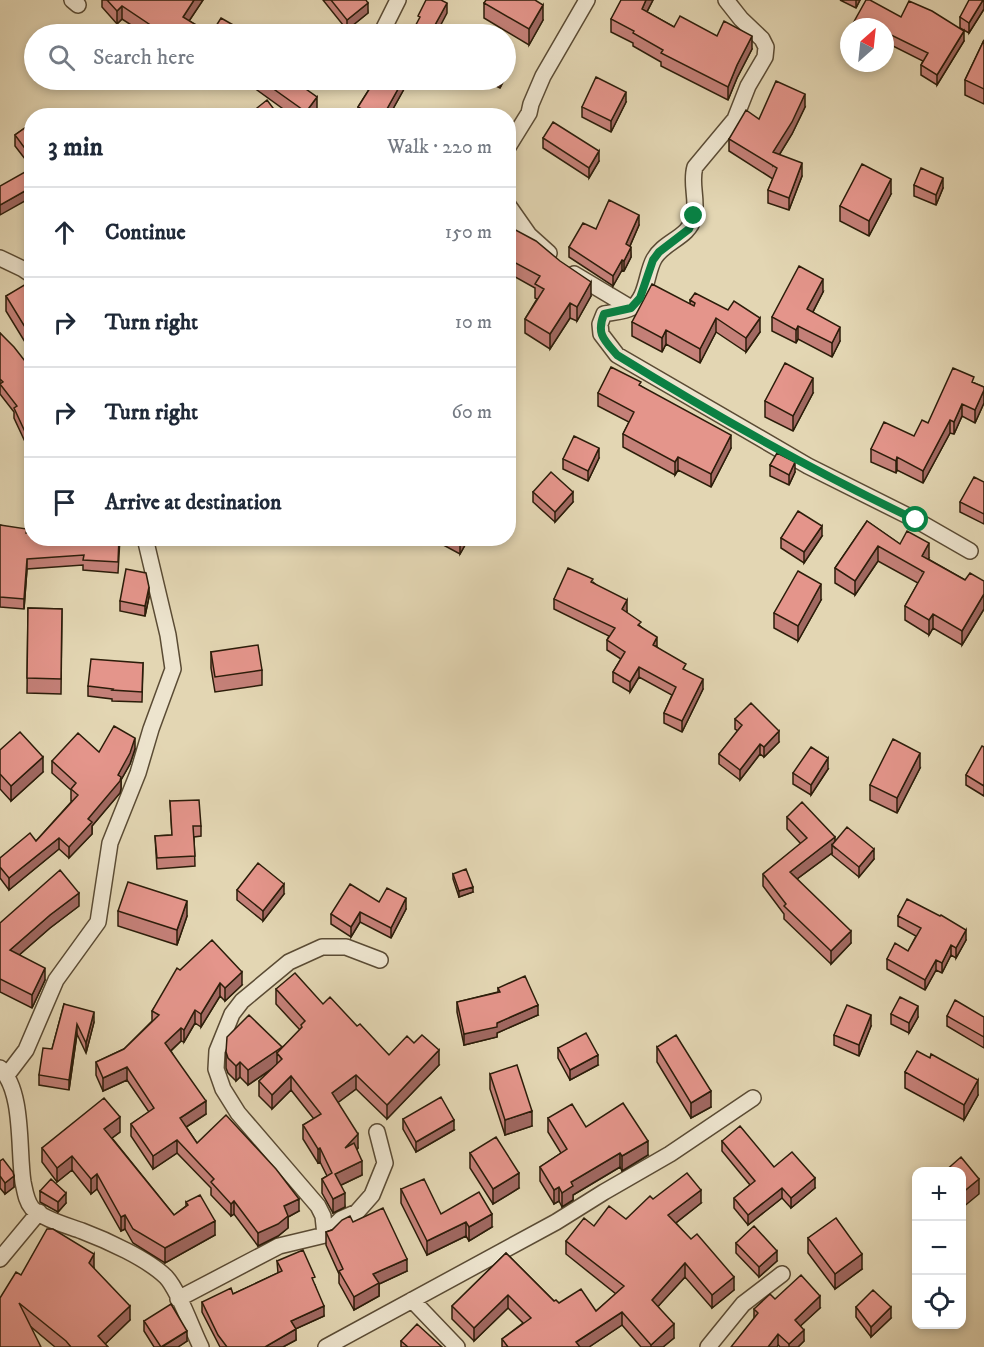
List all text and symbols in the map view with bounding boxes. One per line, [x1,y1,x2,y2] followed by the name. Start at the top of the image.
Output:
[840,18,894,72] north arrow
[24,24,516,90] search box
[45,41,78,74] icon: search
[93,44,195,71] text: Search here
[48,131,103,164] text: 3 min
[387,135,492,160] text: Walk · 220 m
[680,202,706,228] route end
[48,216,81,249] icon: ahead
[105,219,186,246] text: Continue
[445,220,492,245] text: 150 m
[48,306,81,339] icon: right
[105,309,198,336] text: Turn right
[455,310,492,335] text: 10 m
[48,396,81,429] icon: right
[105,399,198,426] text: Turn right
[452,400,492,425] text: 60 m
[48,486,81,519] icon: arrive
[105,489,282,516] text: Arrive at destination
[902,506,928,532] route start
[912,1167,966,1329] map controls
[912,1167,966,1221] button: +
[912,1221,966,1275] button: −
[912,1275,966,1329] button: locate

